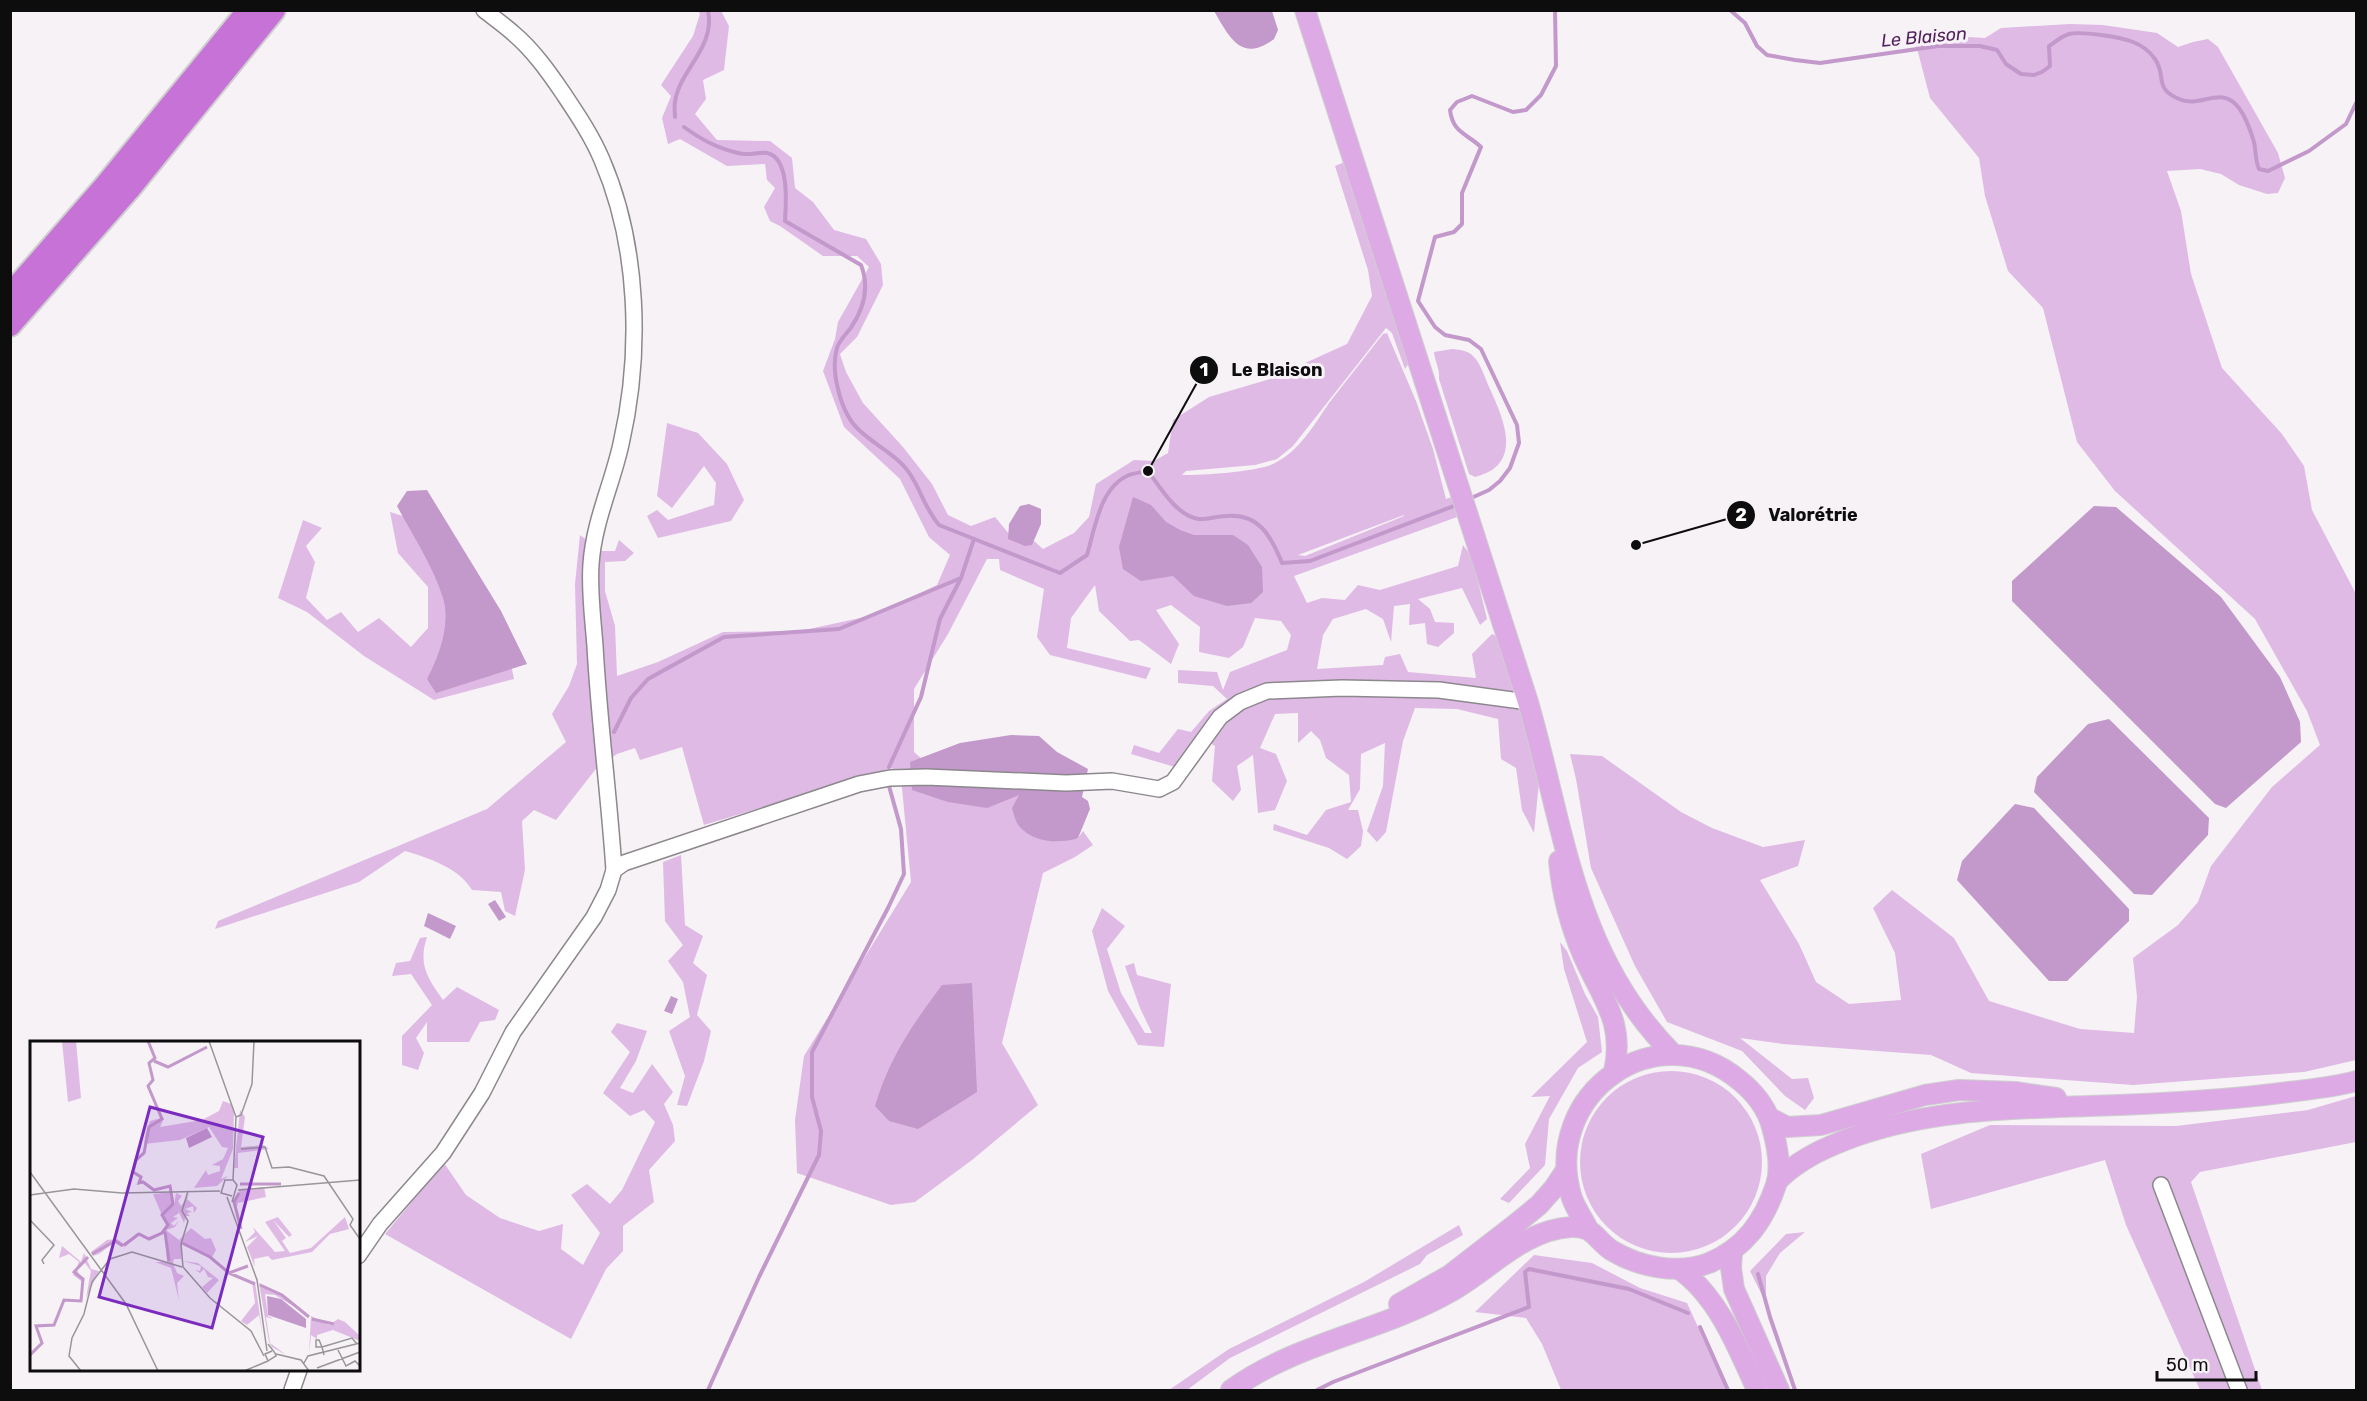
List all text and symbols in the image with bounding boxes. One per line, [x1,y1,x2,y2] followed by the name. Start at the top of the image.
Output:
[1880,22,1968,52] water label: Le Blaison
[1189,352,1334,388] callout: Le Blaison
[1200,359,1208,381] text: 1
[1231,359,1323,381] text: Le Blaison
[1726,497,1870,533] callout: Valorétrie
[1735,504,1747,526] text: 2
[1768,504,1858,526] text: Valorétrie
[30,1041,360,1371] inset map
[2157,1344,2256,1382] scale bar
[2166,1354,2209,1376] text: 50 m

